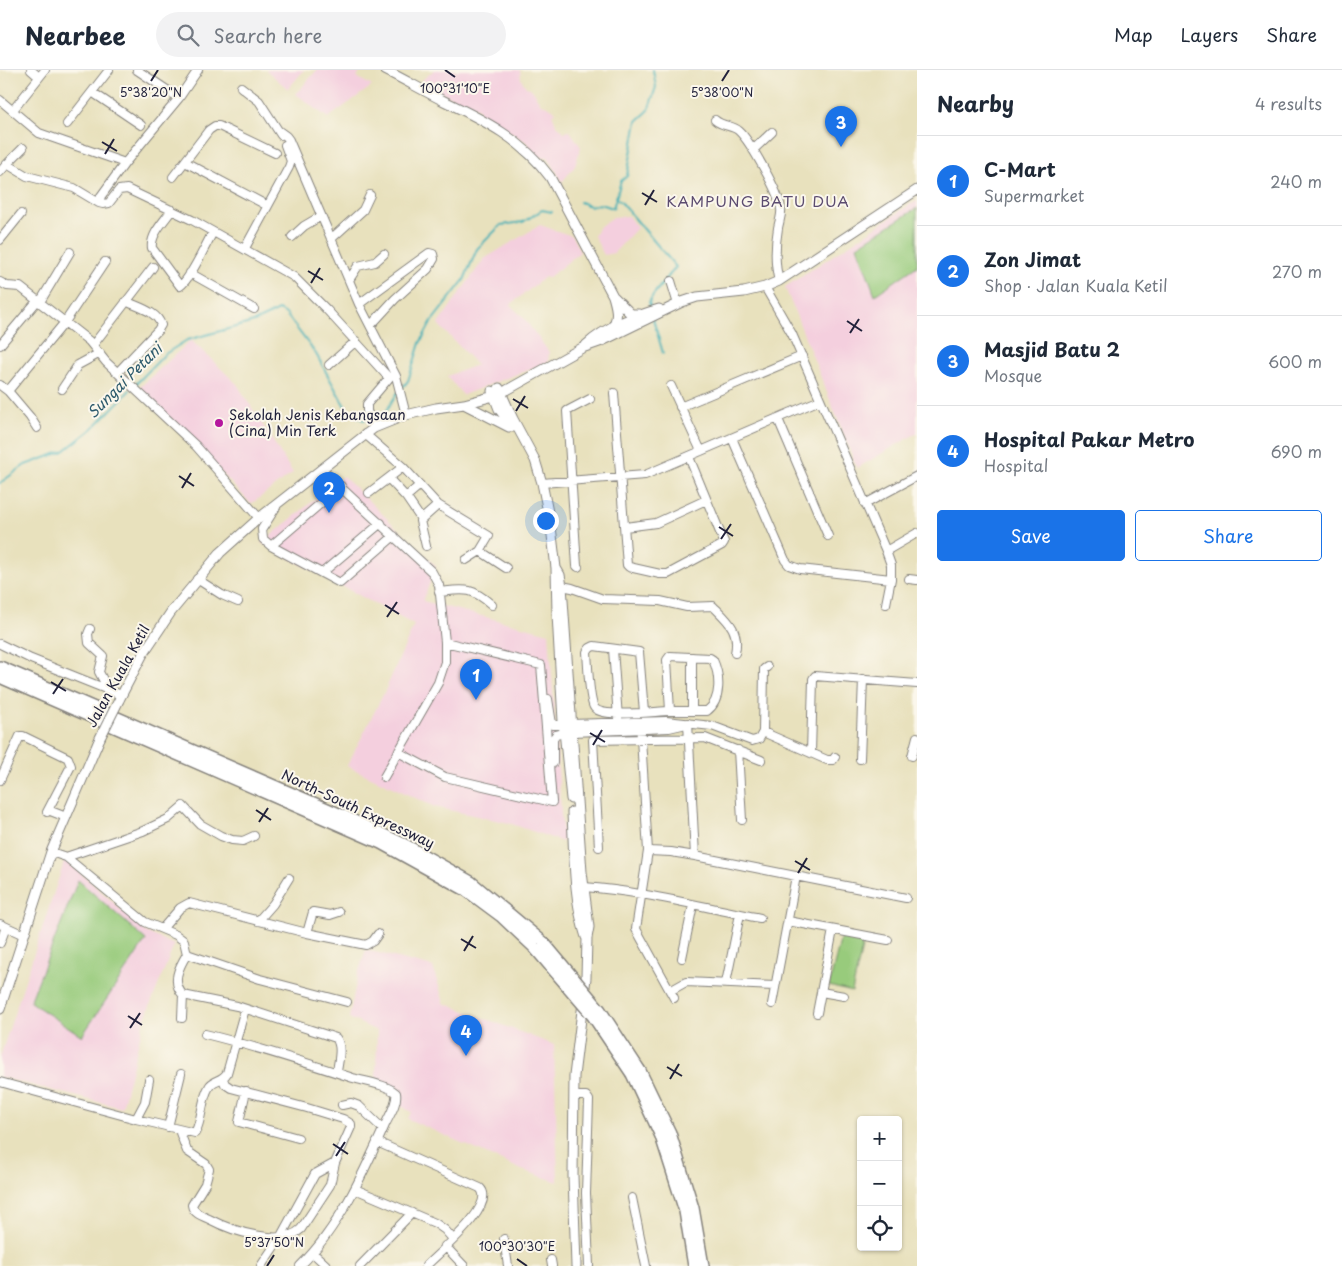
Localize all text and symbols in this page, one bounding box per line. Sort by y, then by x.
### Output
search box [156,12,506,57]
text: Nearbee [25,17,126,53]
icon: search [174,21,202,49]
text: Search here [214,21,322,49]
text: Map [1114,21,1153,48]
text: Layers [1181,21,1238,48]
text: Share [1266,21,1317,48]
text: 100°31'10"E [420,79,490,97]
text: 5°38'20"N [120,83,182,101]
text: 5°38'00"N [691,83,753,101]
text: Nearby [937,87,1014,119]
text: 4 results [1255,91,1322,115]
pin: 3 [825,106,857,147]
text: C-Mart [984,155,1056,183]
text: 1 [949,169,957,193]
text: 240 m [1270,169,1322,193]
text: Supermarket [984,183,1084,207]
district label: KAMPUNG BATU DUA [666,189,850,212]
text: Zon Jimat [984,245,1081,273]
text: 2 [947,259,959,283]
text: 270 m [1272,259,1322,283]
text: Shop · Jalan Kuala Ketil [984,273,1167,297]
water label: Sungai Petani [81,335,169,423]
text: Masjid Batu 2 [984,335,1120,363]
text: 3 [948,349,958,373]
text: 600 m [1268,349,1322,373]
text: Mosque [984,363,1042,387]
place label: Sekolah Jenis Kebangsaan (Cina) Min Terk [229,404,406,441]
marker: Sekolah Jenis Kebangsaan (Cina) Min Terk [213,417,225,429]
text: Hospital Pakar Metro [984,425,1194,453]
text: 4 [948,439,958,463]
text: 690 m [1271,439,1322,463]
text: Hospital [984,453,1048,477]
pin: 2 [313,472,345,513]
your location [533,508,559,534]
button: Save [937,510,1125,561]
button: Share [1135,510,1322,561]
street label: Jalan Kuala Ketil [81,621,155,731]
pin: 1 [460,659,492,700]
street label: North–South Expressway [278,764,438,853]
pin: 4 [450,1015,482,1056]
map controls [857,1116,902,1251]
button: + [857,1116,902,1161]
button: − [857,1161,902,1206]
button: locate [857,1206,902,1251]
text: 5°37'50"N [244,1233,304,1251]
text: 100°30'30"E [479,1237,555,1255]

